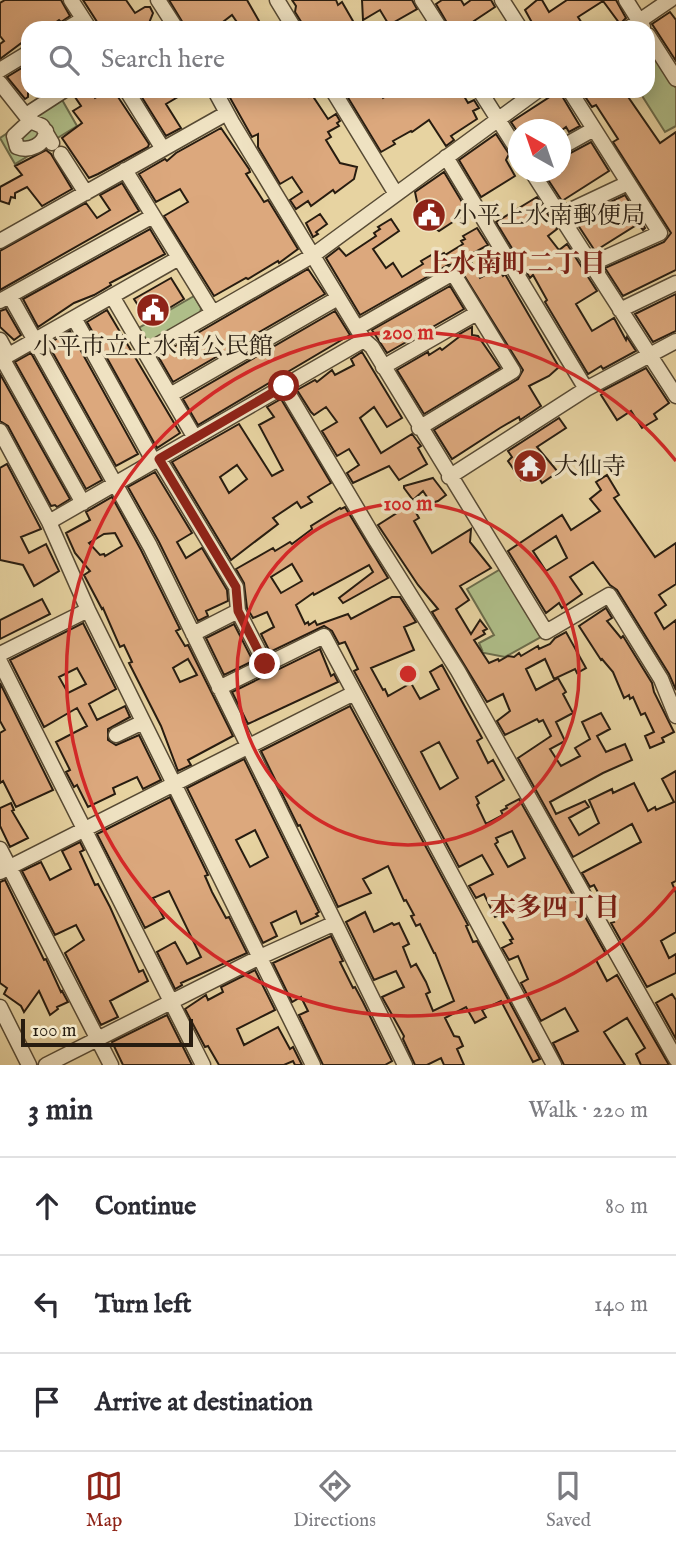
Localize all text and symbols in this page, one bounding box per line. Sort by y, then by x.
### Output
search box [21,21,655,98]
icon: search [45,41,83,79]
text: Search here [101,43,225,76]
north arrow [508,119,571,182]
public building icon: 小平上水南郵便局 [410,196,448,234]
place label: 小平上水南郵便局 [453,201,645,232]
district label: 上水南町二丁目 [424,248,606,281]
public building icon: 小平市立上水南公民館 [134,291,172,329]
text: 200 m [382,320,434,347]
place label: 小平市立上水南公民館 [33,332,273,363]
route start [268,370,299,401]
temple icon: 大仙寺 [511,447,549,485]
place label: 大仙寺 [554,452,626,483]
text: 100 m [383,491,433,518]
route end [249,648,280,679]
centre of rings [396,662,420,686]
district label: 本多四丁目 [490,892,620,925]
scale bar [21,1016,192,1048]
text: 100 m [32,1019,76,1043]
text: 3 min [28,1092,93,1130]
text: Walk · 220 m [528,1096,648,1125]
icon: ahead [28,1187,66,1225]
text: Continue [95,1190,196,1223]
text: 80 m [605,1192,648,1221]
icon: left [28,1285,66,1323]
text: Turn left [95,1288,192,1321]
text: 140 m [594,1290,648,1319]
icon: arrive [28,1383,66,1421]
text: Arrive at destination [95,1386,313,1419]
tab: Map [85,1467,123,1533]
tab: Directions [293,1467,376,1533]
tab: Saved [546,1467,591,1533]

